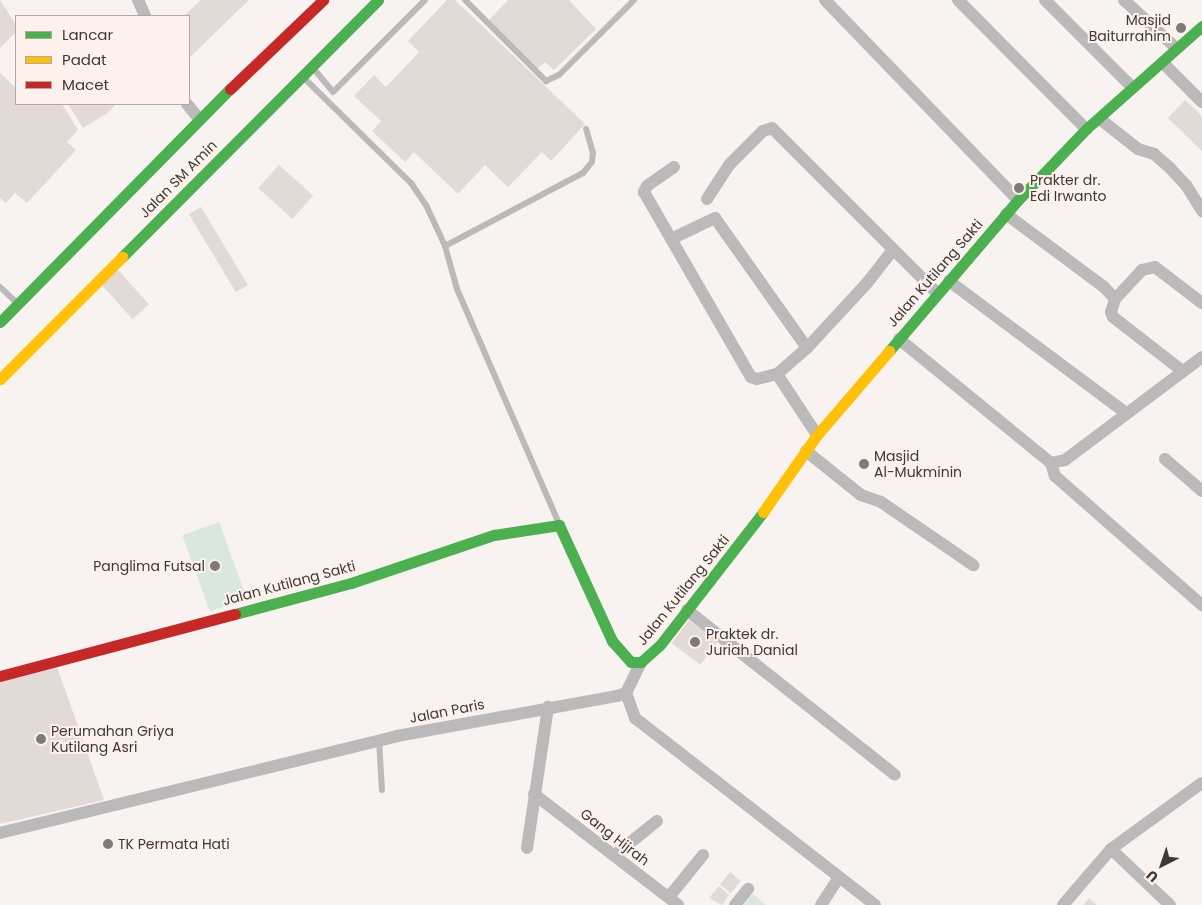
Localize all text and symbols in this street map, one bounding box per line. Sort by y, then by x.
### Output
place label: Masjid Baiturrahim [1089,12,1171,44]
legend [15,15,190,105]
marker: Masjid Baiturrahim [1175,22,1187,34]
text: Lancar [62,24,113,45]
text: Padat [62,49,107,70]
text: Macet [62,74,109,95]
street label: Jalan SM Amin [136,137,220,221]
place label: Prakter dr. Edi Irwanto [1030,172,1106,204]
marker: Prakter dr. Edi Irwanto [1012,181,1026,195]
street label: Jalan Kutilang Sakti [884,216,986,330]
place label: Masjid Al-Mukminin [874,448,962,481]
marker: Masjid Al-Mukminin [858,458,870,470]
street label: Jalan Kutilang Sakti [633,532,733,648]
street label: Jalan Kutilang Sakti [221,557,357,609]
place label: Panglima Futsal [93,558,205,574]
marker: Panglima Futsal [209,560,221,572]
place label: Praktek dr. Juriah Danial [706,626,798,658]
marker: Praktek dr. Juriah Danial [688,635,702,649]
street label: Jalan Paris [408,696,486,726]
place label: Perumahan Griya Kutilang Asri [51,723,174,756]
marker: Perumahan Griya Kutilang Asri [35,733,47,745]
street label: Gang Hijrah [577,805,653,869]
place label: TK Permata Hati [118,836,230,852]
marker: TK Permata Hati [102,838,114,850]
north arrow [1137,840,1187,890]
text: U [1142,866,1162,887]

